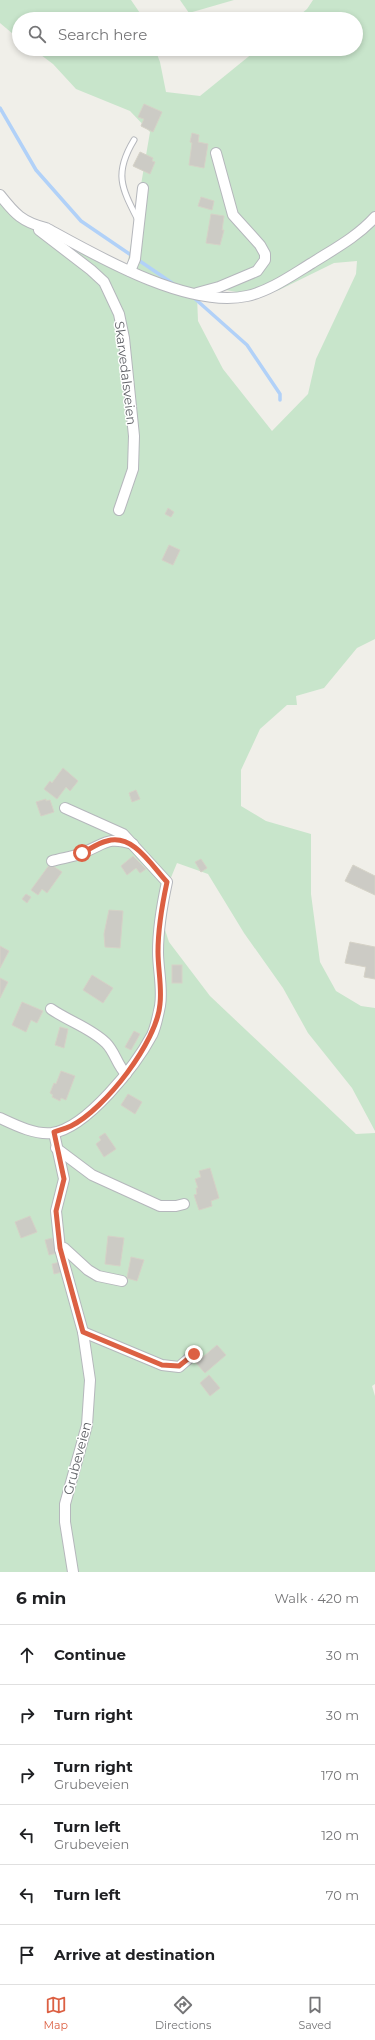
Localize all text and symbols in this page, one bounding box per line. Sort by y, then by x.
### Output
search box [12,12,363,56]
icon: search [26,23,48,45]
text: Search here [58,25,147,44]
street label: Skarvedalsveien [112,320,140,426]
route start [73,844,91,862]
route end [185,1345,203,1363]
street label: Grubeveien [60,1420,94,1496]
text: 6 min [16,1588,66,1608]
text: Walk · 420 m [275,1590,359,1606]
icon: ahead [16,1644,38,1666]
text: Continue [54,1645,126,1664]
text: 30 m [326,1647,359,1663]
icon: right [16,1704,38,1726]
text: Turn right [54,1705,133,1724]
text: 30 m [326,1707,359,1723]
text: Turn right [54,1757,133,1776]
icon: right [16,1764,38,1786]
text: 170 m [321,1767,359,1783]
text: Grubeveien [54,1776,129,1792]
text: Turn left [54,1817,121,1836]
icon: left [16,1824,38,1846]
text: 120 m [321,1827,359,1843]
text: Grubeveien [54,1836,129,1852]
icon: left [16,1884,38,1906]
text: Turn left [54,1885,121,1904]
text: 70 m [326,1887,359,1903]
icon: arrive [16,1944,38,1966]
text: Arrive at destination [54,1945,215,1964]
tab: Map [44,1994,68,2032]
tab: Directions [155,1994,211,2032]
tab: Saved [298,1994,331,2032]

